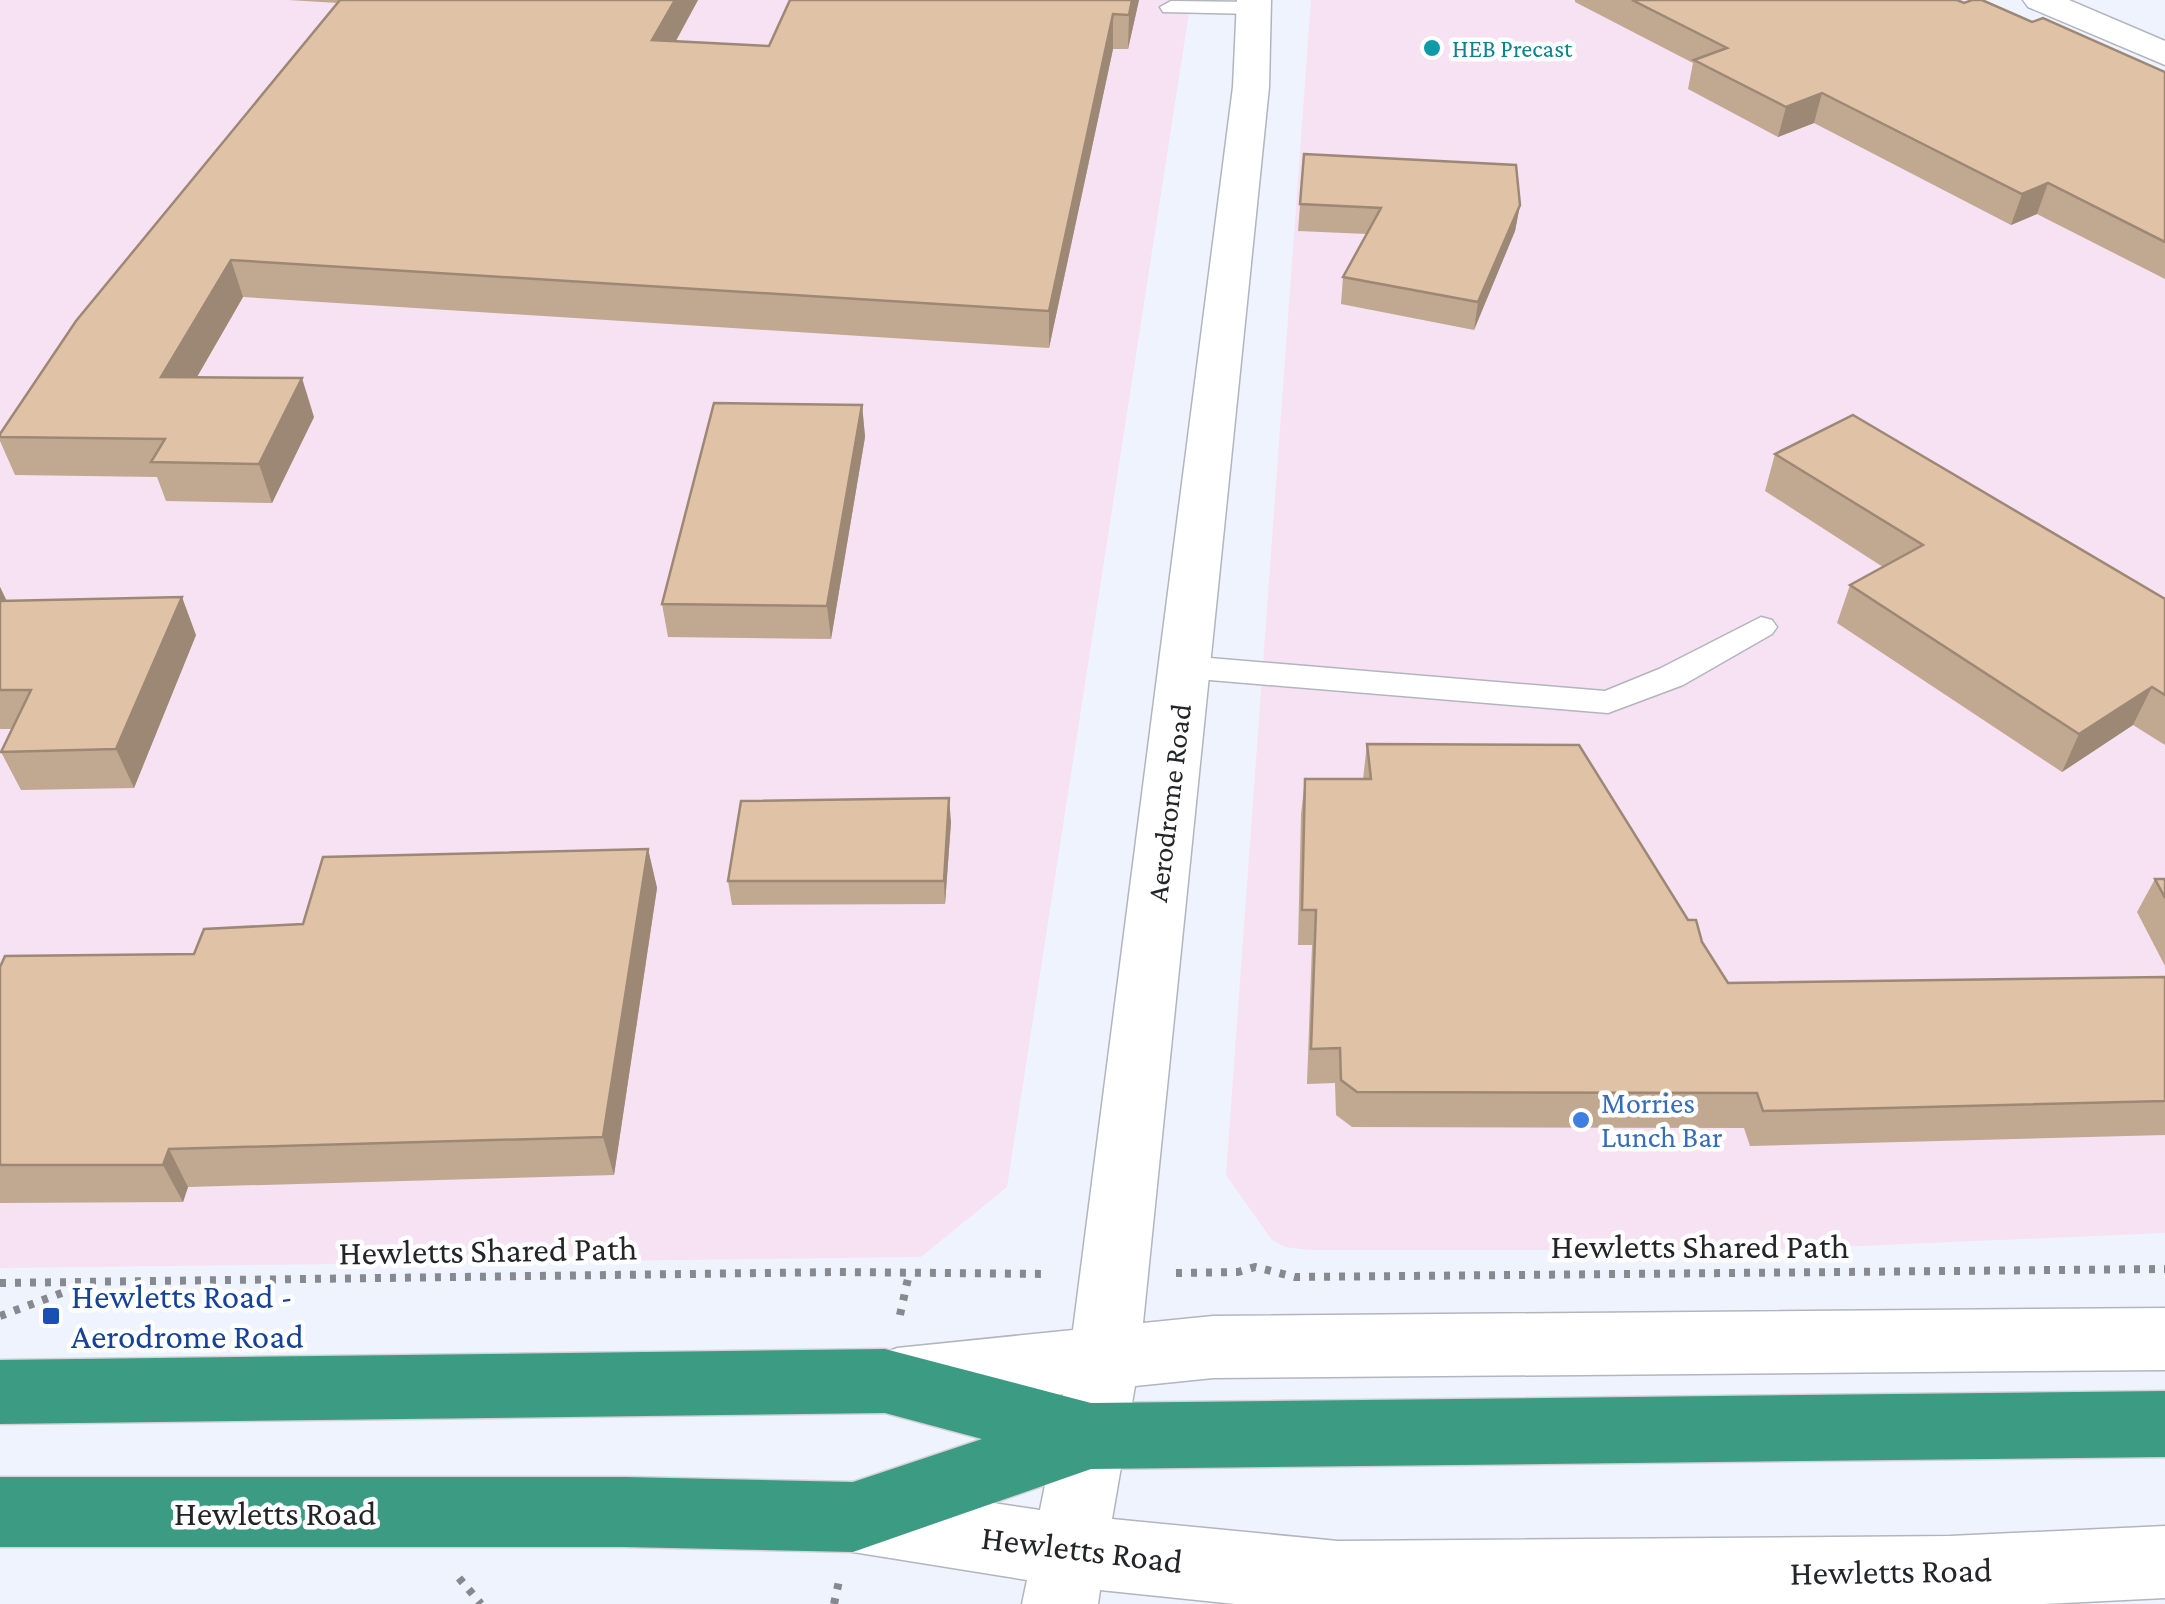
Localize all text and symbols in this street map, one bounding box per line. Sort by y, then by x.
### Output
place label: HEB Precast [1452,35,1573,62]
marker: HEB Precast [1421,37,1443,59]
street label: Aerodrome Road [1140,702,1197,904]
place label: Morries Lunch Bar [1601,1086,1723,1153]
marker: Morries Lunch Bar [1570,1109,1592,1131]
street label: Hewletts Shared Path [1551,1227,1850,1266]
street label: Hewletts Shared Path [338,1228,638,1273]
place label: Hewletts Road - Aerodrome Road [71,1277,304,1356]
marker: Hewletts Road - Aerodrome Road [40,1305,62,1327]
street label: Hewletts Road [174,1494,376,1533]
street label: Hewletts Road [979,1518,1185,1581]
street label: Hewletts Road [1789,1550,1993,1593]

